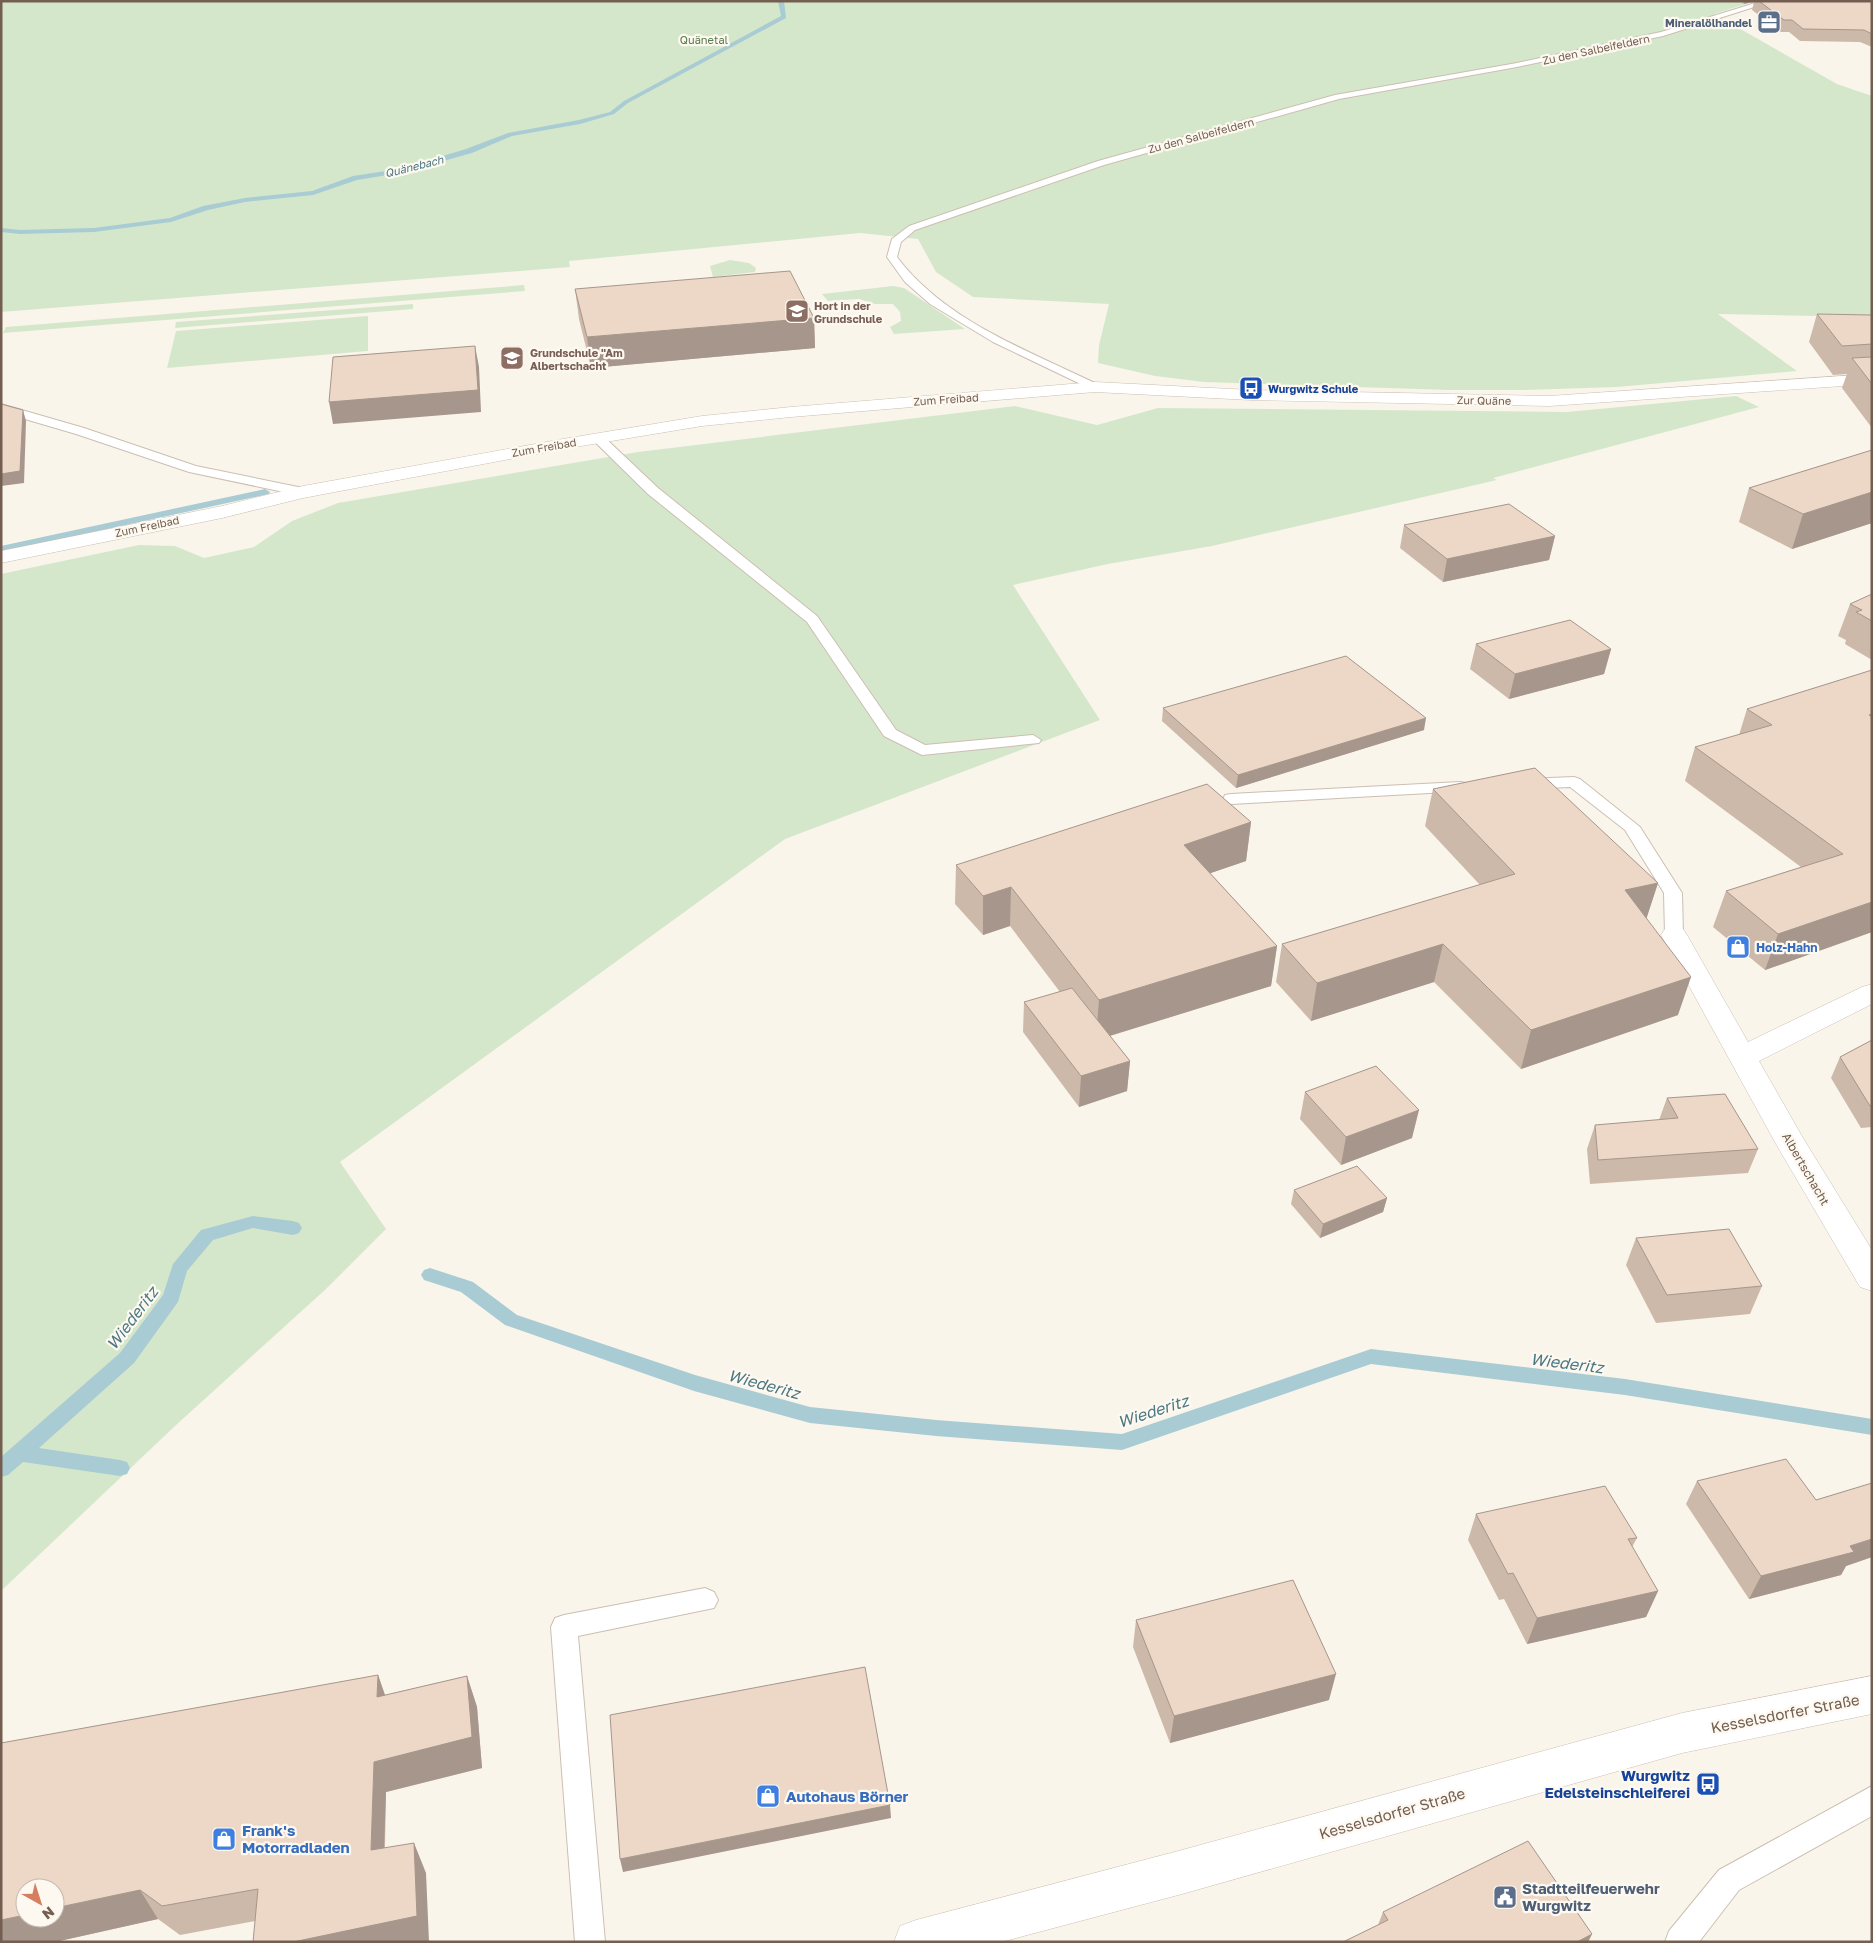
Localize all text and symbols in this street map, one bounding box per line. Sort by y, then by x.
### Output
office icon: Mineralölhandel [1756,9,1782,35]
place label: Mineralölhandel [1665,16,1752,29]
street label: Zu den Salbeifeldern [1541,31,1651,67]
park label: Quänetal [680,33,729,46]
street label: Zu den Salbeifeldern [1147,115,1255,155]
water label: Quänebach [383,152,446,180]
school or university icon: Hort in der Grundschule [784,298,810,324]
place label: Hort in der Grundschule [814,299,883,325]
school or university icon: Grundschule "Am Albertschacht [499,345,525,371]
place label: Grundschule "Am Albertschacht [530,346,623,372]
bus stop icon: Wurgwitz Schule [1238,375,1264,401]
place label: Wurgwitz Schule [1268,382,1359,395]
street label: Zum Freibad [913,390,979,408]
street label: Zur Quäne [1457,393,1511,407]
street label: Zum Freibad [511,435,577,459]
street label: Zum Freibad [114,513,180,539]
shop icon: Holz-Hahn [1725,934,1751,960]
place label: Holz-Hahn [1756,940,1818,955]
street label: Albertschacht [1779,1130,1833,1208]
water label: Wiederitz [102,1281,163,1353]
water label: Wiederitz [1529,1349,1606,1378]
water label: Wiederitz [726,1365,804,1404]
water label: Wiederitz [1115,1390,1193,1432]
street label: Kesselsdorfer Straße [1709,1690,1861,1736]
place label: Wurgwitz Edelsteinschleiferei [1544,1766,1690,1801]
bus stop icon: Wurgwitz Edelsteinschleiferei [1695,1771,1721,1797]
shop icon: Autohaus Börner [755,1783,781,1809]
street label: Kesselsdorfer Straße [1317,1783,1467,1842]
place label: Autohaus Börner [786,1787,909,1805]
place label: Frank's Motorradladen [242,1821,350,1856]
shop icon: Frank's Motorradladen [211,1826,237,1852]
north arrow [15,1878,65,1928]
place label: Stadtteilfeuerwehr Wurgwitz [1522,1879,1660,1914]
public building icon: Stadtteilfeuerwehr Wurgwitz [1492,1884,1518,1910]
text: N [39,1904,58,1923]

